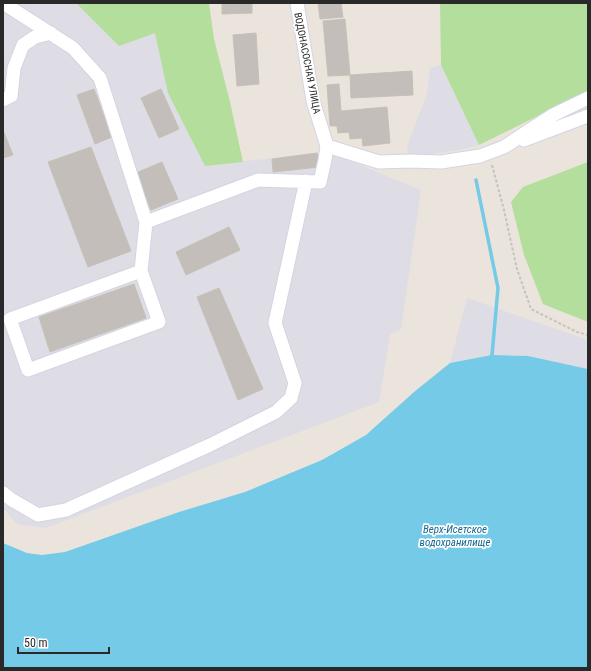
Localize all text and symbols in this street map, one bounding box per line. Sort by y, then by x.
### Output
street label: ВОДОНАСОСНАЯ УЛИЦА [292,12,323,115]
water label: Верх-Исетское водохранилище [420,523,490,549]
scale bar [18,629,109,655]
text: 50 m [24,636,48,650]

